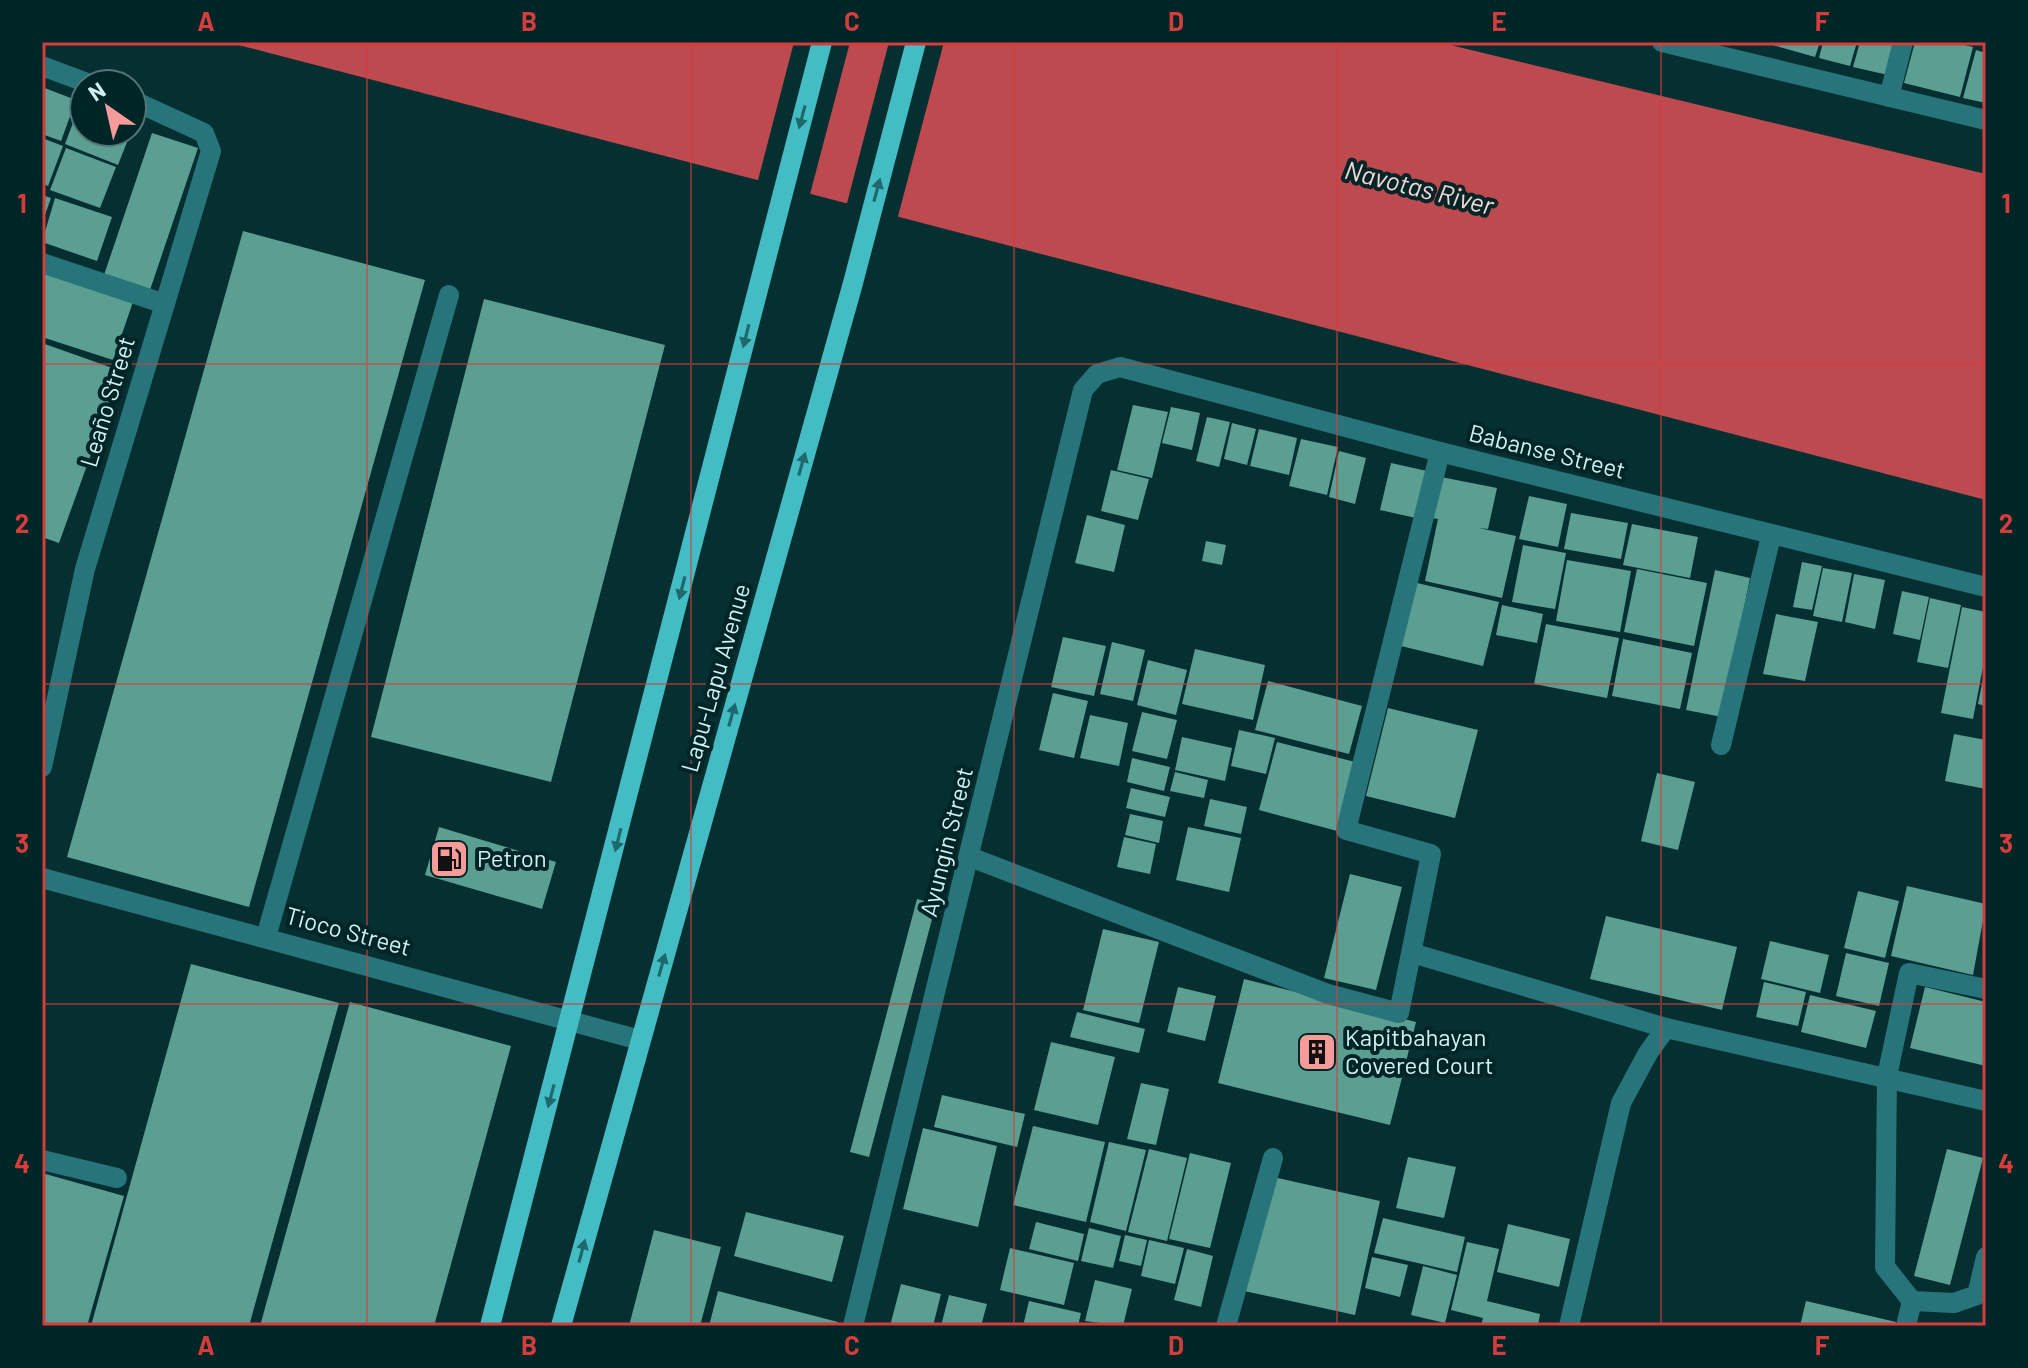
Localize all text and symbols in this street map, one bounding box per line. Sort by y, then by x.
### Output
text: A [197,5,215,36]
text: B [521,5,537,36]
text: C [844,5,860,36]
text: D [1168,5,1184,36]
text: E [1491,5,1507,36]
text: F [1815,5,1830,36]
north arrow [68,68,148,148]
text: N [83,76,110,105]
one-way arrow [796,105,808,130]
water label: Navotas River [1342,153,1498,220]
one-way arrow [872,177,884,202]
text: 1 [17,187,27,218]
text: 1 [2001,187,2011,218]
one-way arrow [739,324,751,349]
street label: Leaño Street [73,333,140,470]
street label: Babanse Street [1466,417,1629,484]
one-way arrow [797,452,809,477]
text: 2 [15,507,29,538]
text: 2 [1999,507,2013,538]
one-way arrow [675,576,687,601]
street label: Lapu-Lapu Avenue [674,580,755,775]
one-way arrow [726,702,739,726]
street label: Ayungin Street [913,764,978,919]
text: 3 [15,827,29,858]
text: 3 [1999,827,2013,858]
one-way arrow [611,828,623,853]
fuel station icon: Petron [428,838,470,880]
place label: Petron [477,843,547,872]
street label: Tioco Street [283,900,414,961]
one-way arrow [656,952,668,977]
place label: Kapitbahayan Covered Court [1345,1022,1494,1079]
building icon: Kapitbahayan Covered Court [1296,1031,1338,1073]
one-way arrow [545,1083,557,1108]
text: 4 [14,1147,30,1178]
text: 4 [1998,1147,2014,1178]
one-way arrow [576,1238,589,1262]
text: A [197,1329,215,1360]
text: B [521,1329,537,1360]
text: C [844,1329,860,1360]
text: D [1168,1329,1184,1360]
text: E [1491,1329,1507,1360]
text: F [1815,1329,1830,1360]

